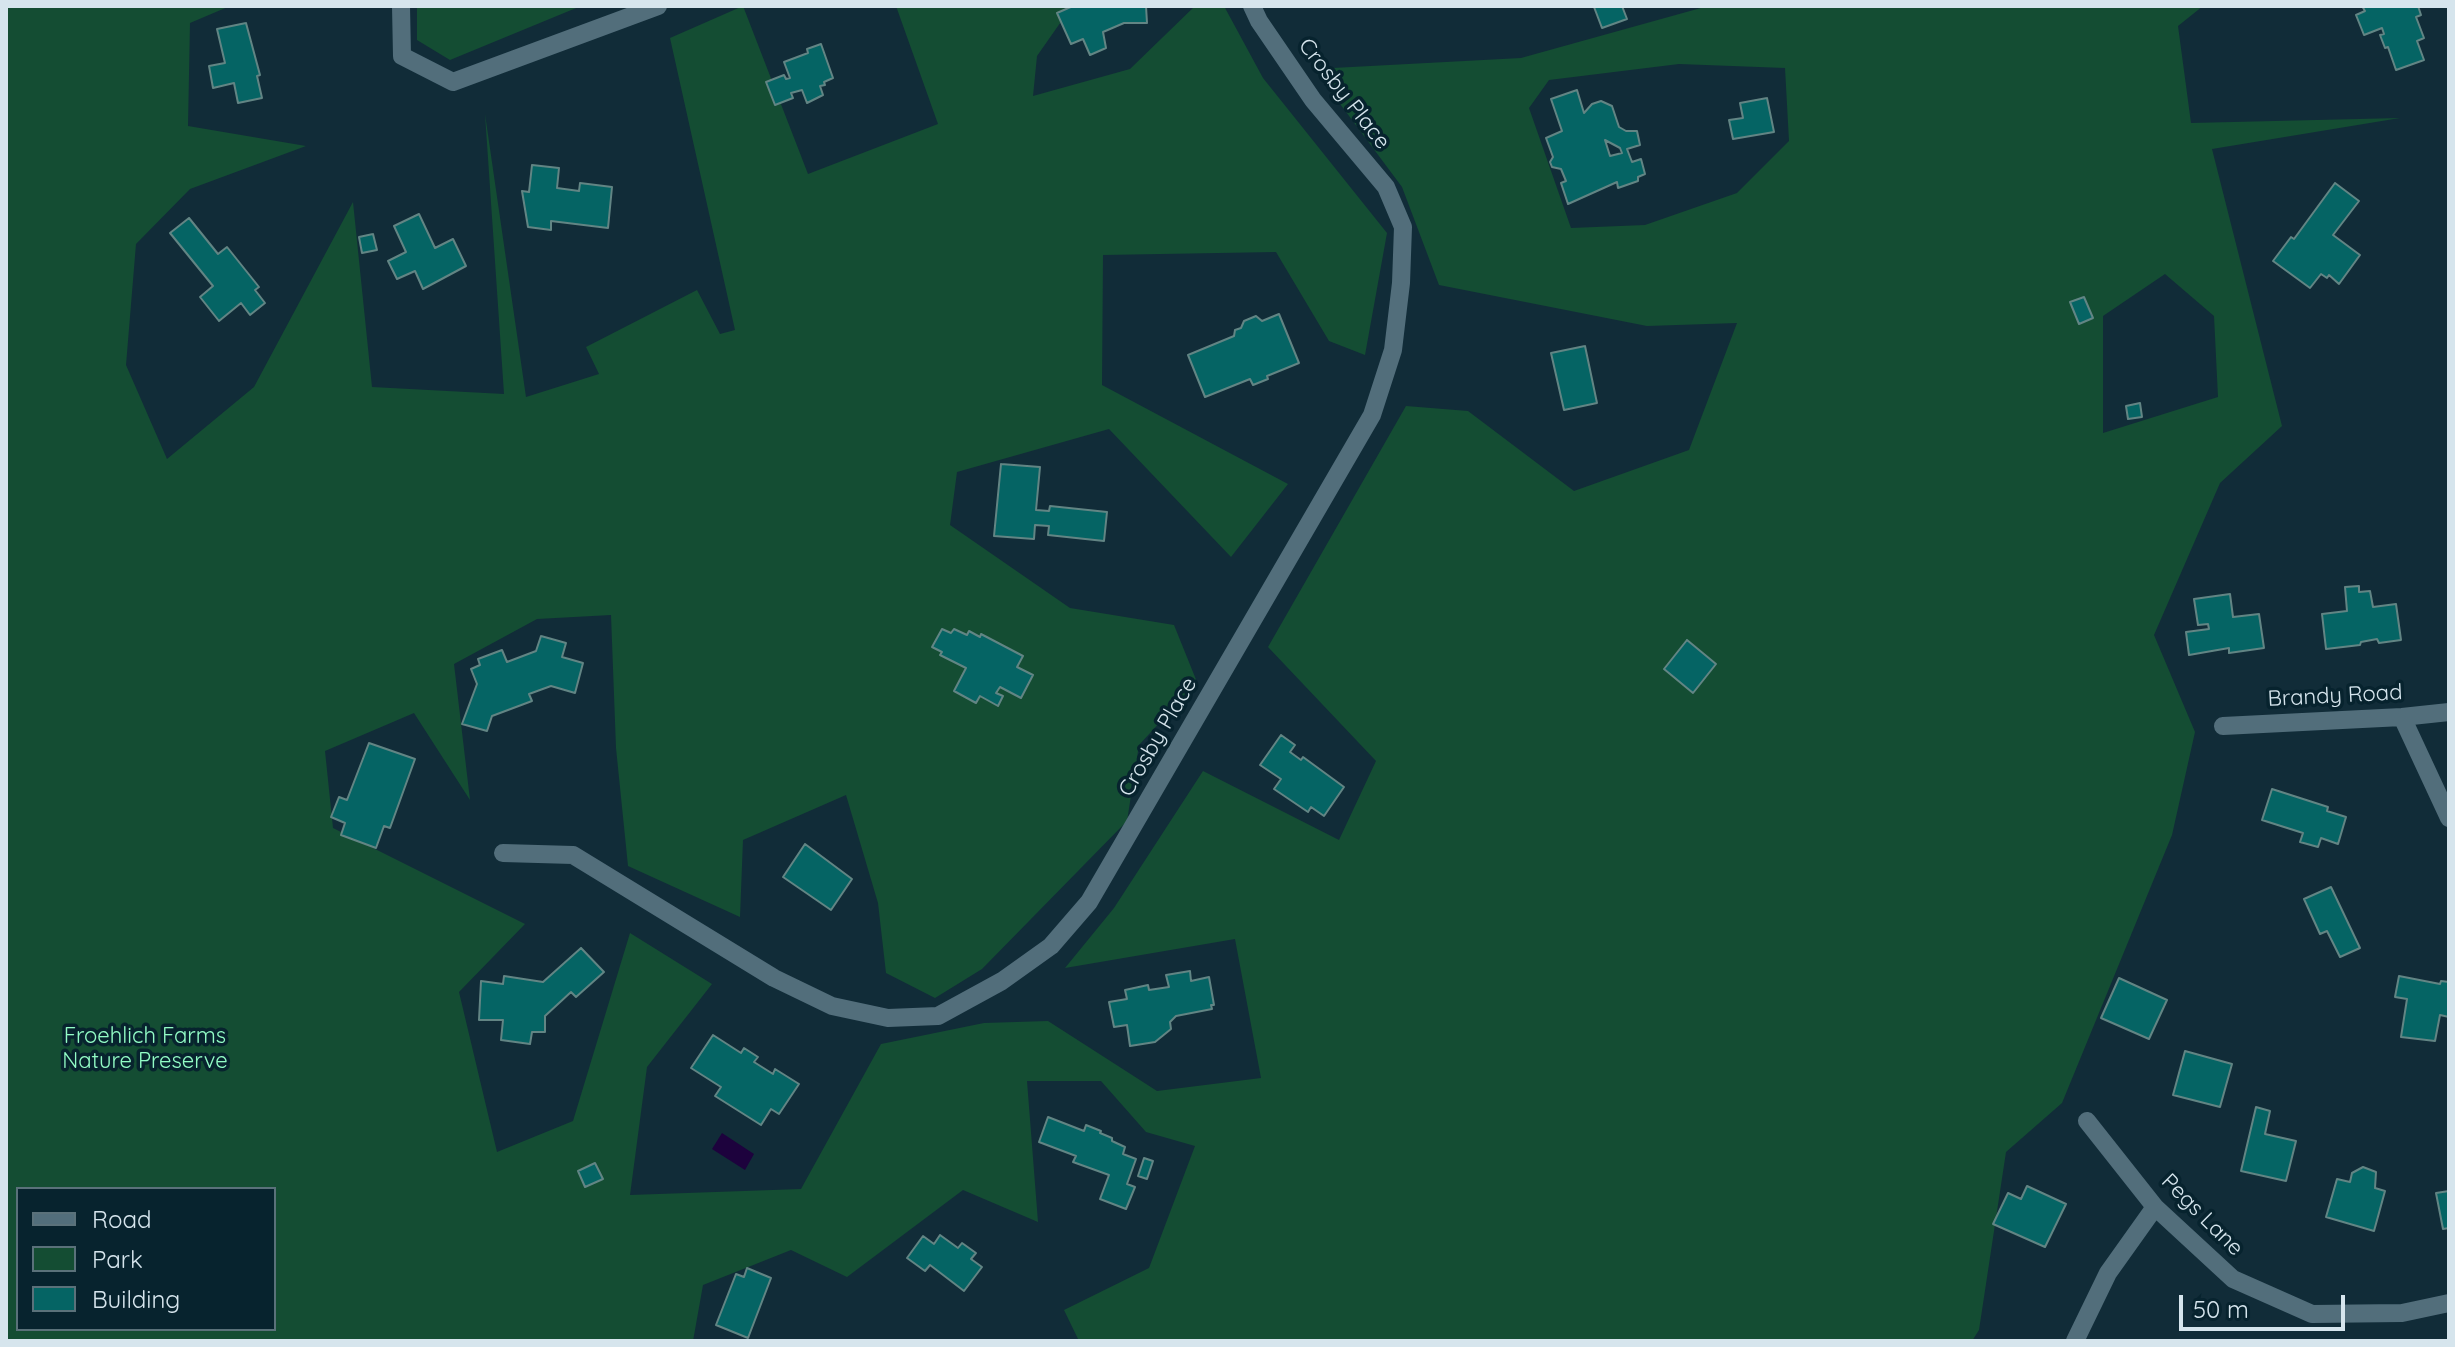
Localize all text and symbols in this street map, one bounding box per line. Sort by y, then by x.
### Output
street label: Crosby Place [1293,33,1395,155]
street label: Crosby Place [1113,673,1203,801]
street label: Brandy Road [2267,679,2403,713]
park label: Froehlich Farms Nature Preserve [62,1023,228,1074]
street label: Pegs Lane [2155,1168,2249,1262]
legend [16,1187,276,1331]
text: Road [92,1204,152,1234]
text: Park [92,1244,143,1274]
scale bar [2183,1279,2349,1329]
text: Building [92,1284,180,1314]
text: 50 m [2193,1294,2249,1324]

